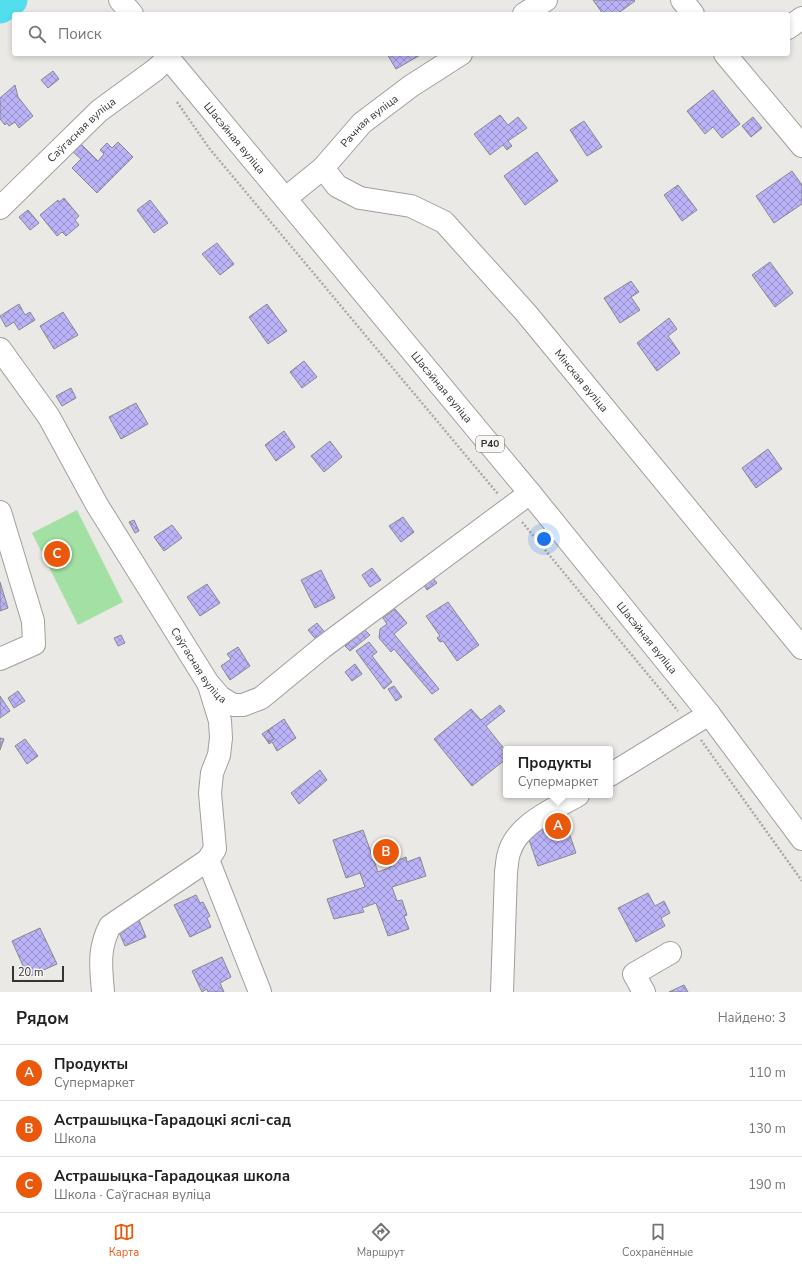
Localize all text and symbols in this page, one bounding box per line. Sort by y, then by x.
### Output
search box [12,12,790,56]
icon: search [26,23,48,45]
text: Поиск [58,24,102,44]
street label: Рачная вуліца [337,91,401,150]
street label: Саўгасная вуліца [44,94,119,165]
street label: Шасэйная вуліца [201,99,269,177]
street label: Мінская вуліца [551,346,612,415]
street label: Шасэйная вуліца [408,348,476,426]
road number: Р40 [476,436,504,452]
your location [534,529,554,549]
pin: C [44,539,70,569]
street label: Шасэйная вуліца [613,598,681,677]
street label: Саўгасная вуліца [168,624,229,707]
popup [503,746,613,798]
text: Продукты [518,753,592,773]
text: Супермаркет [518,773,598,791]
pin: A [545,811,571,841]
pin: B [373,837,399,867]
scale bar [12,964,64,983]
text: 20 m [18,965,43,980]
text: Рядом [16,1007,69,1030]
text: Найдено: 3 [718,1009,786,1027]
text: Продукты [54,1054,128,1074]
text: A [24,1064,34,1082]
text: 110 m [748,1064,786,1082]
text: Супермаркет [54,1074,135,1092]
text: Астрашыцка-Гарадоцкі яслі-сад [54,1110,291,1130]
text: B [25,1120,33,1138]
text: 130 m [748,1120,786,1138]
text: Школа [54,1130,96,1148]
text: Астрашыцка-Гарадоцкая школа [54,1166,290,1186]
text: C [25,1176,33,1194]
text: 190 m [748,1176,786,1194]
text: Школа · Саўгасная вуліца [54,1186,211,1204]
tab: Карта [109,1221,139,1260]
tab: Маршрут [357,1221,405,1260]
tab: Сохранённые [622,1221,693,1260]

